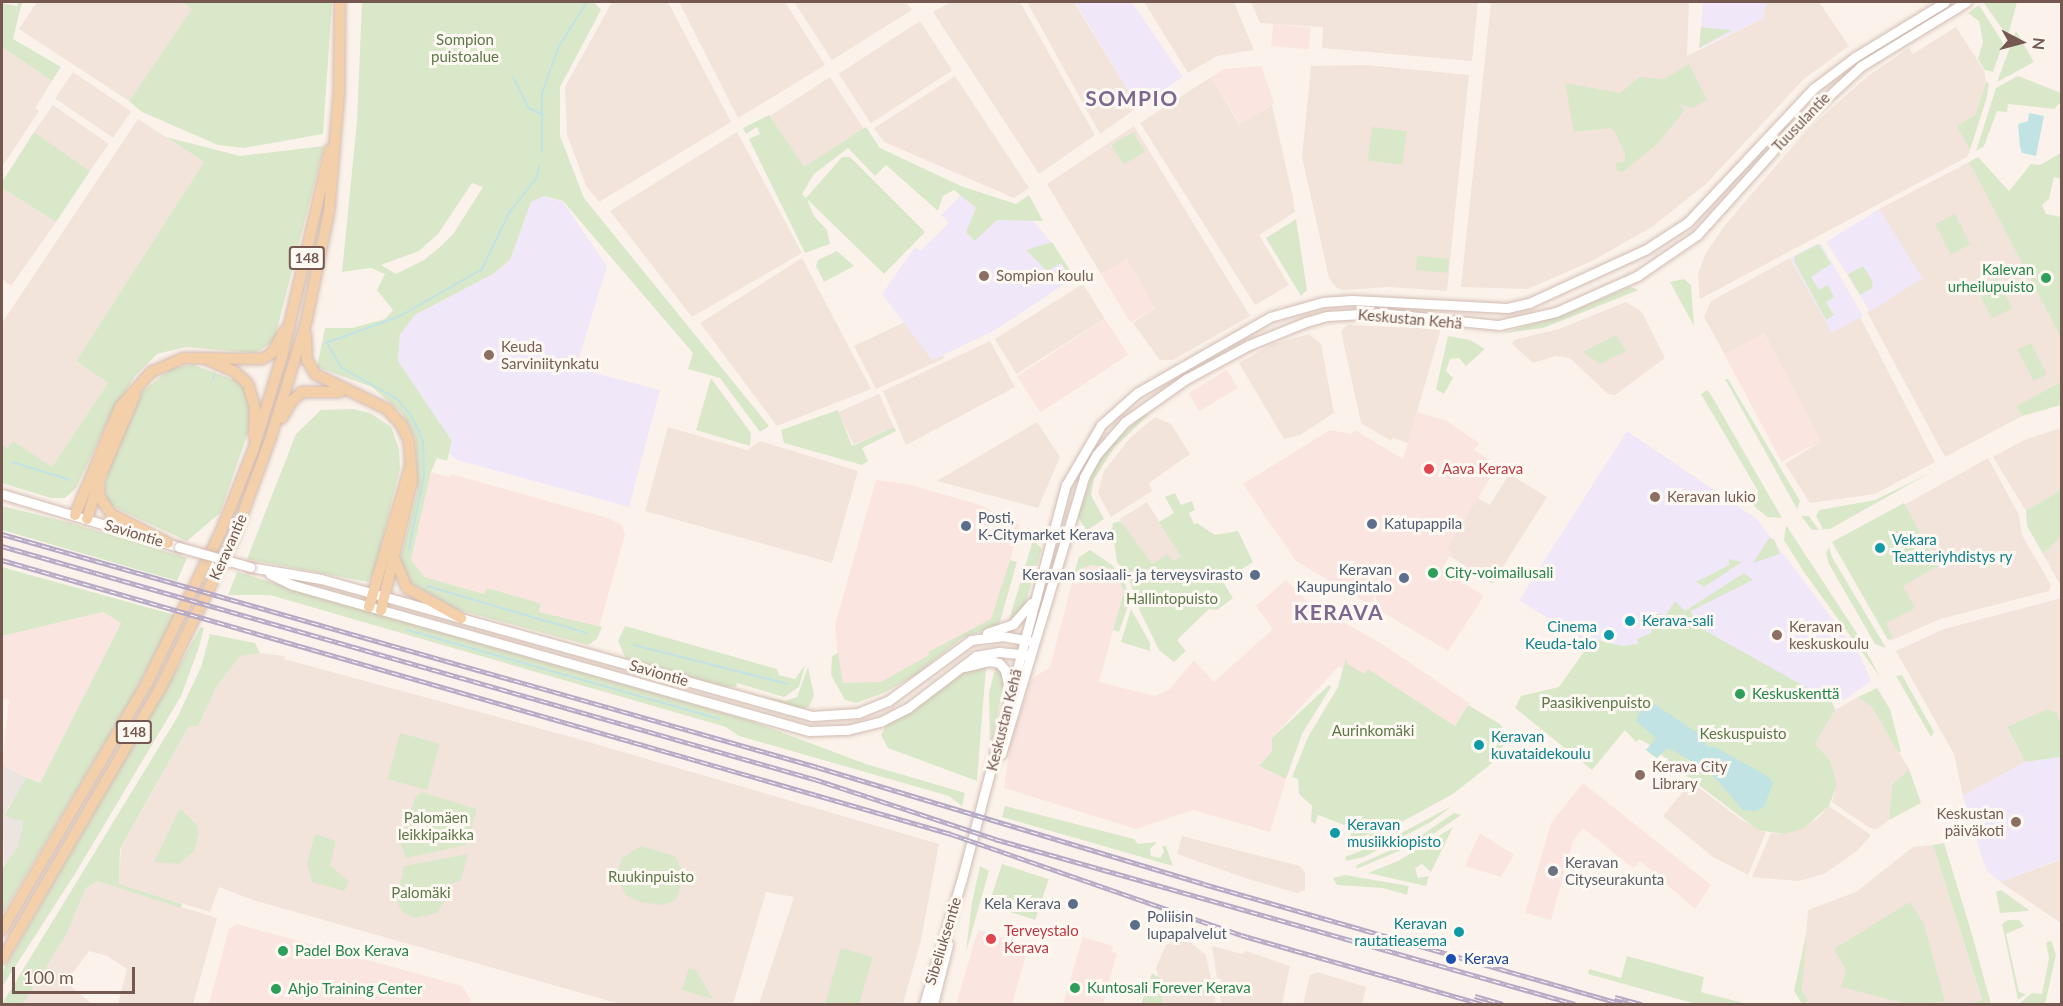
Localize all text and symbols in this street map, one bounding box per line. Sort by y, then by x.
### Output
north arrow [1991,12,2051,72]
park label: Sompion puistoalue [431,30,499,65]
text: N [2029,37,2049,51]
district label: SOMPIO [1085,85,1179,111]
street label: Tuusulantie [1768,89,1834,155]
road number: 148 [288,247,326,269]
place label: Kalevan urheilupuisto [1948,260,2034,295]
place label: Sompion koulu [996,267,1094,285]
marker: Sompion koulu [977,269,991,283]
marker: Kalevan urheilupuisto [2039,271,2053,285]
street label: Keskustan Kehä [1357,305,1463,333]
place label: Keuda Sarviniitynkatu [501,337,599,372]
marker: Keuda Sarviniitynkatu [482,348,496,362]
marker: Aava Kerava [1420,460,1438,478]
place label: Aava Kerava [1442,460,1523,478]
place label: Keravan lukio [1667,488,1756,506]
marker: Keravan lukio [1648,490,1662,504]
place label: Posti, K-Citymarket Kerava [978,508,1114,543]
street label: Keravantie [205,511,251,583]
place label: Katupappila [1384,515,1462,533]
street label: Saviontie [102,516,166,550]
marker: Katupappila [1365,517,1379,531]
marker: Posti, K-Citymarket Kerava [959,519,973,533]
place label: Vekara Teatteriyhdistys ry [1892,530,2013,565]
marker: Vekara Teatteriyhdistys ry [1873,541,1887,555]
place label: Keravan Kaupungintalo [1297,560,1392,595]
place label: City-voimailusali [1445,564,1553,582]
place label: Keravan sosiaali- ja terveysvirasto [1022,566,1243,584]
marker: City-voimailusali [1426,566,1440,580]
marker: Keravan sosiaali- ja terveysvirasto [1248,568,1262,582]
marker: Keravan Kaupungintalo [1397,571,1411,585]
park label: Hallintopuisto [1126,590,1218,608]
district label: KERAVA [1294,599,1384,625]
place label: Kerava-sali [1642,612,1714,630]
marker: Kerava-sali [1623,614,1637,628]
place label: Cinema Keuda-talo [1525,617,1597,652]
place label: Keravan keskuskoulu [1789,617,1869,652]
marker: Cinema Keuda-talo [1602,628,1616,642]
marker: Keravan keskuskoulu [1770,628,1784,642]
street label: Saviontie [627,656,691,690]
street label: Keskustan Kehä [983,667,1025,773]
place label: Keskuskenttä [1752,685,1839,703]
marker: Keskuskenttä [1733,687,1747,701]
park label: Paasikivenpuisto [1541,694,1651,712]
road number: 148 [114,721,154,743]
park label: Aurinkomäki [1332,722,1414,740]
park label: Keskuspuisto [1700,725,1786,743]
place label: Keravan kuvataidekoulu [1491,727,1591,762]
marker: Keravan kuvataidekoulu [1472,738,1486,752]
place label: Kerava City Library [1652,757,1728,792]
marker: Kerava City Library [1633,768,1647,782]
place label: Keskustan päiväkoti [1937,804,2004,839]
park label: Palomäen leikkipaikka [398,808,474,843]
place label: Keravan musiikkiopisto [1347,815,1441,850]
marker: Keskustan päiväkoti [2009,815,2023,829]
marker: Keravan musiikkiopisto [1328,826,1342,840]
place label: Keravan Cityseurakunta [1565,853,1664,888]
marker: Keravan Cityseurakunta [1546,864,1560,878]
park label: Ruukinpuisto [608,868,694,886]
park label: Palomäki [391,884,451,902]
street label: Sibeliuksentie [921,895,965,987]
place label: Kela Kerava [984,895,1061,913]
marker: Kela Kerava [1066,897,1080,911]
place label: Poliisin lupapalvelut [1147,907,1227,942]
place label: Keravan rautatieasema [1354,914,1447,949]
marker: Poliisin lupapalvelut [1128,918,1142,932]
place label: Terveystalo Kerava [1004,921,1079,956]
marker: Keravan rautatieasema [1452,925,1466,939]
marker: Terveystalo Kerava [982,930,1000,948]
place label: Padel Box Kerava [295,942,409,960]
marker: Padel Box Kerava [276,944,290,958]
marker: Kerava [1442,950,1460,968]
place label: Kerava [1464,950,1509,968]
scale bar [15,955,138,993]
text: 100 m [23,966,74,988]
place label: Kuntosali Forever Kerava [1087,979,1251,997]
place label: Ahjo Training Center [288,980,423,998]
marker: Kuntosali Forever Kerava [1068,981,1082,995]
marker: Ahjo Training Center [269,982,283,996]

